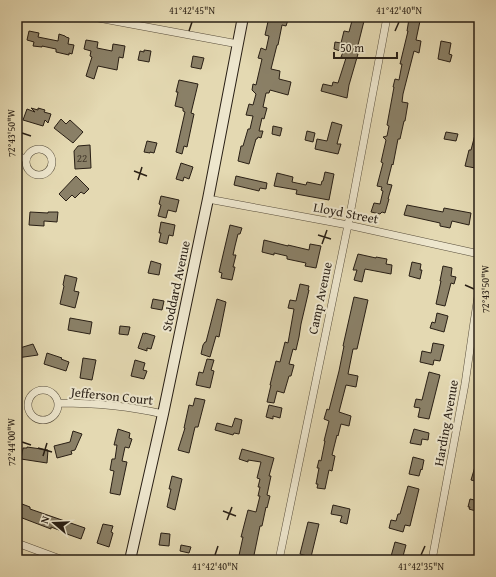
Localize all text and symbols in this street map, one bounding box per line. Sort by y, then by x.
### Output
text: 41°42'45"N [169,3,215,18]
text: 41°42'40"N [376,3,422,18]
scale bar [334,34,397,60]
text: 50 m [340,39,364,56]
text: 72°43'50"W [4,109,19,157]
house number: 22 [77,150,87,166]
street label: Lloyd Street [312,197,381,229]
street label: Stoddard Avenue [157,239,195,333]
street label: Camp Avenue [303,260,337,336]
text: 72°43'50"W [478,265,493,313]
street label: Harding Avenue [429,378,463,468]
street label: Jefferson Court [68,382,154,410]
text: 72°44'00"W [4,418,19,466]
north arrow [34,503,74,543]
text: N [36,513,54,526]
text: 41°42'40"N [192,559,238,574]
text: 41°42'35"N [398,559,444,574]

